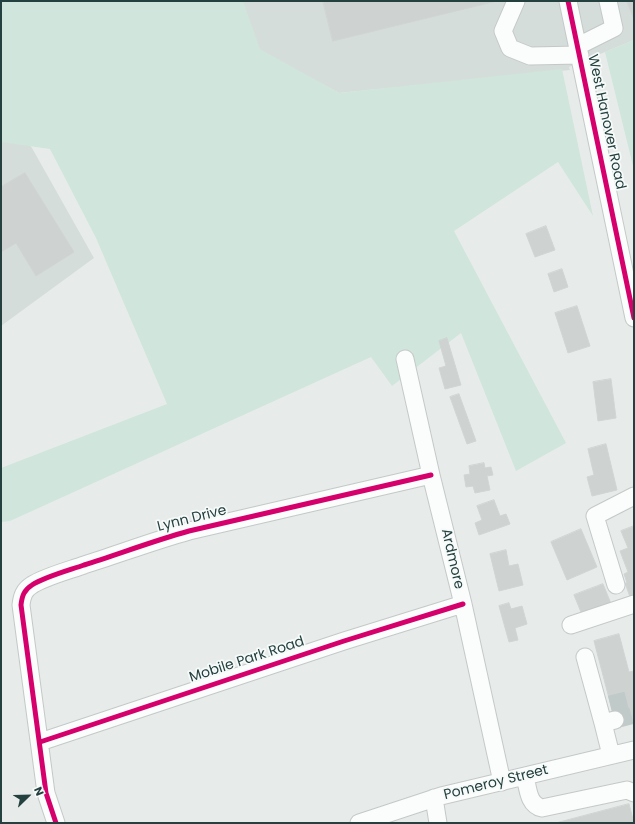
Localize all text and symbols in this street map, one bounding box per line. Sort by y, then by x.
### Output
street label: West Hanover Road [583,53,629,191]
street label: Lynn Drive [156,502,228,536]
street label: Ardmore [437,527,467,591]
street label: Mobile Park Road [187,633,307,687]
street label: Pomeroy Street [442,762,550,804]
north arrow [8,776,48,816]
text: N [30,784,48,798]

